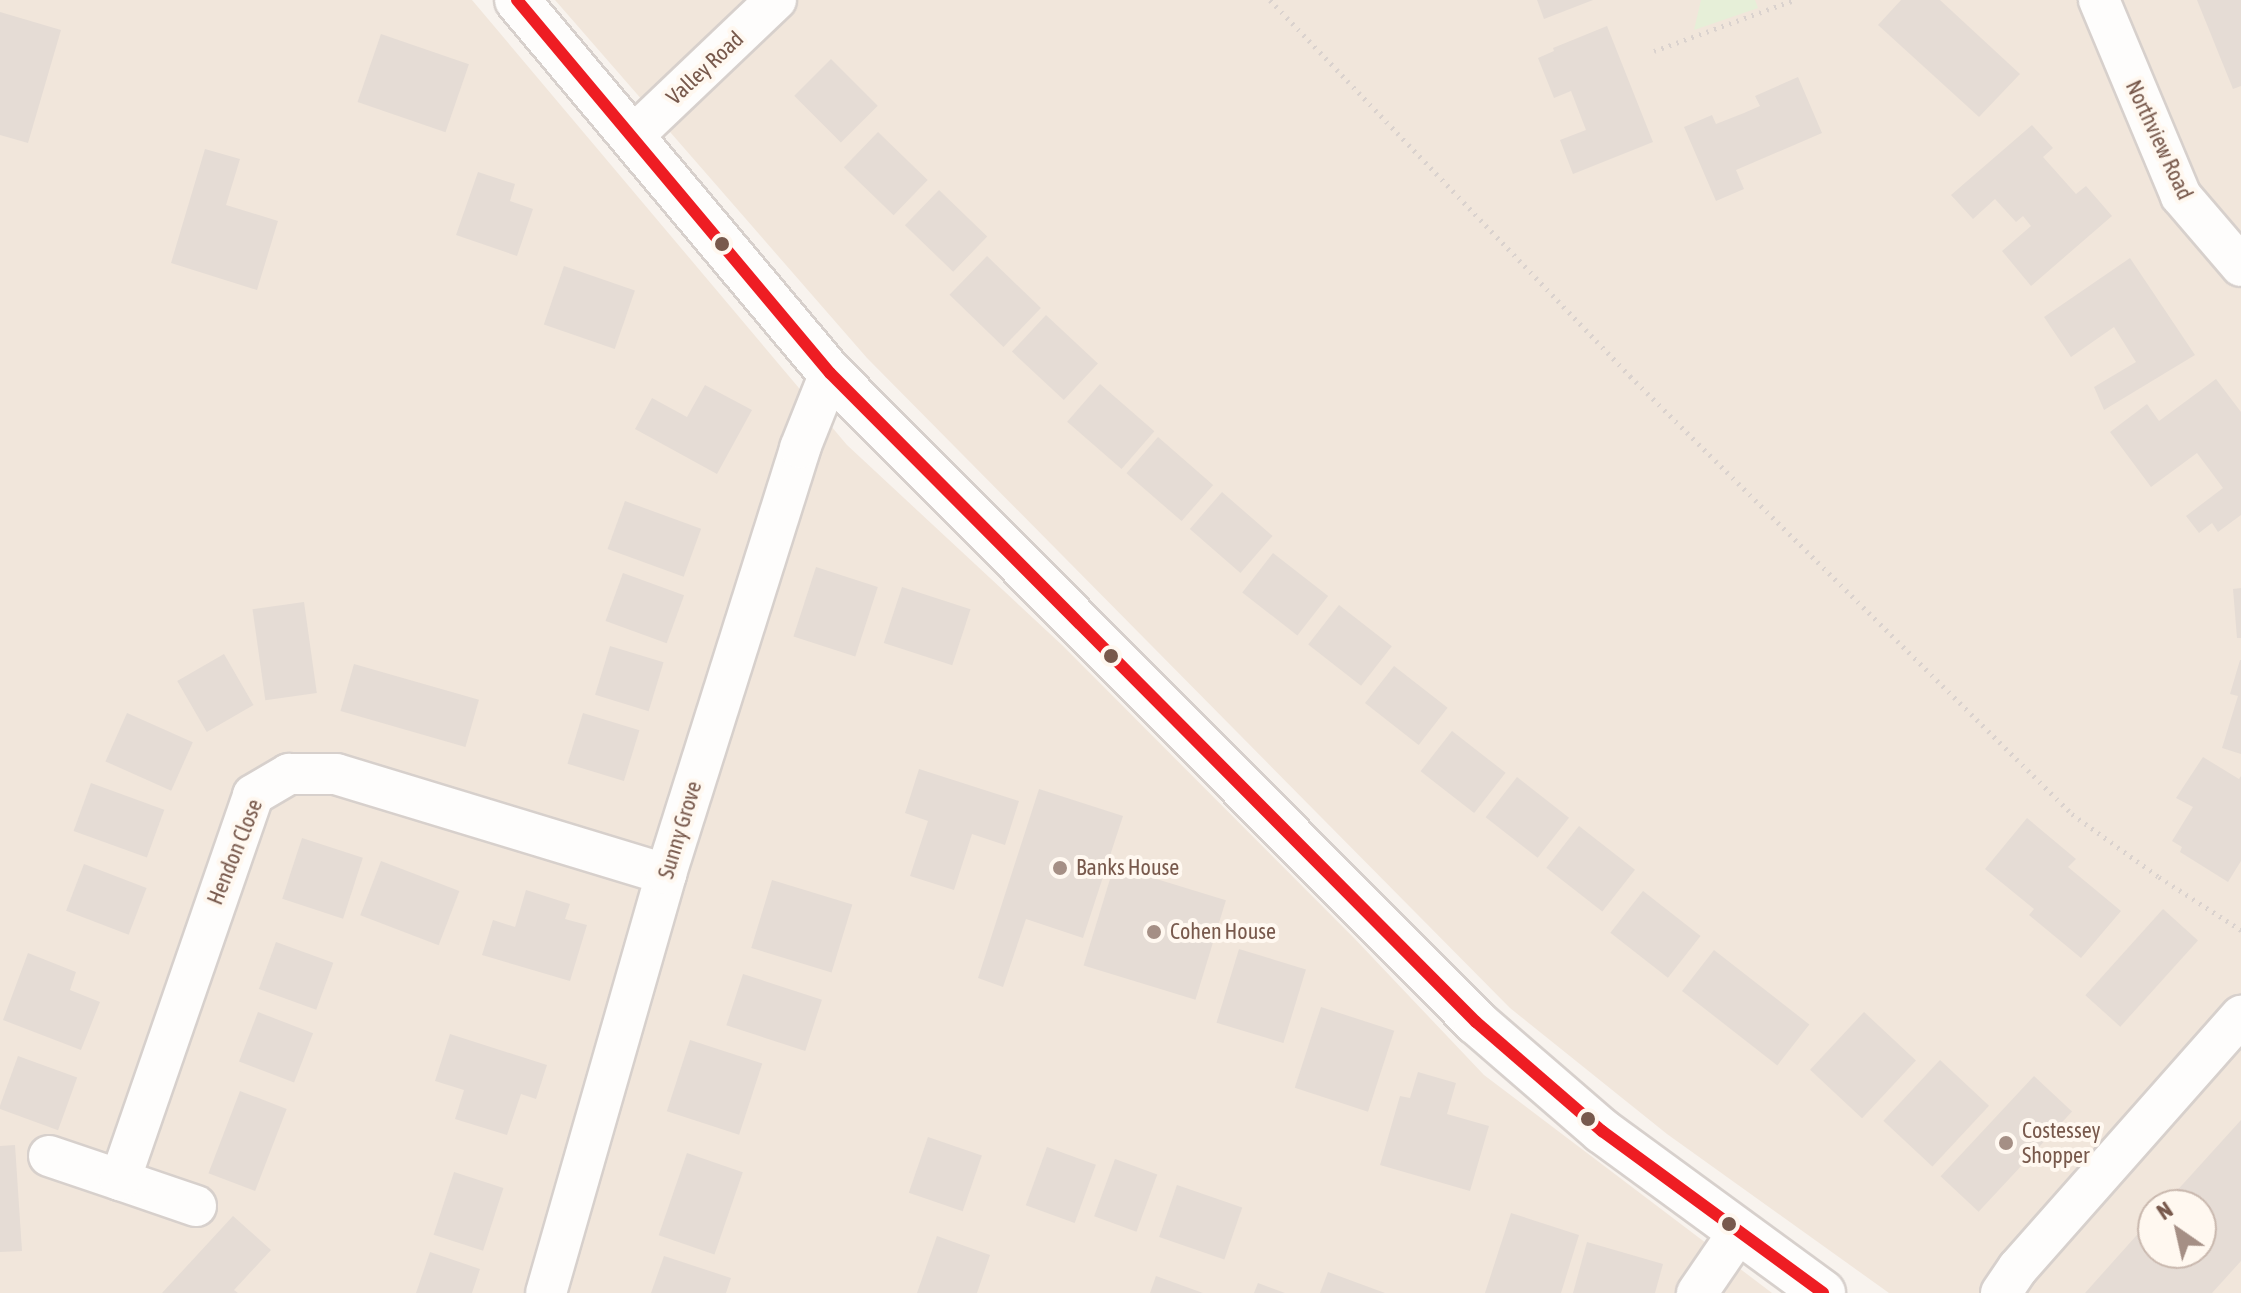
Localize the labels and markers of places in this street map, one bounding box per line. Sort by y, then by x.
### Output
unlabelled marker [714,236,730,252]
unlabelled marker [1103,648,1119,664]
place label: Banks House [1076,855,1179,881]
marker: Banks House [1051,859,1069,877]
place label: Cohen House [1170,919,1276,945]
marker: Cohen House [1145,923,1163,941]
unlabelled marker [1580,1111,1596,1127]
place label: Costessey Shopper [2022,1117,2100,1168]
marker: Costessey Shopper [1997,1134,2015,1152]
unlabelled marker [1721,1216,1737,1232]

